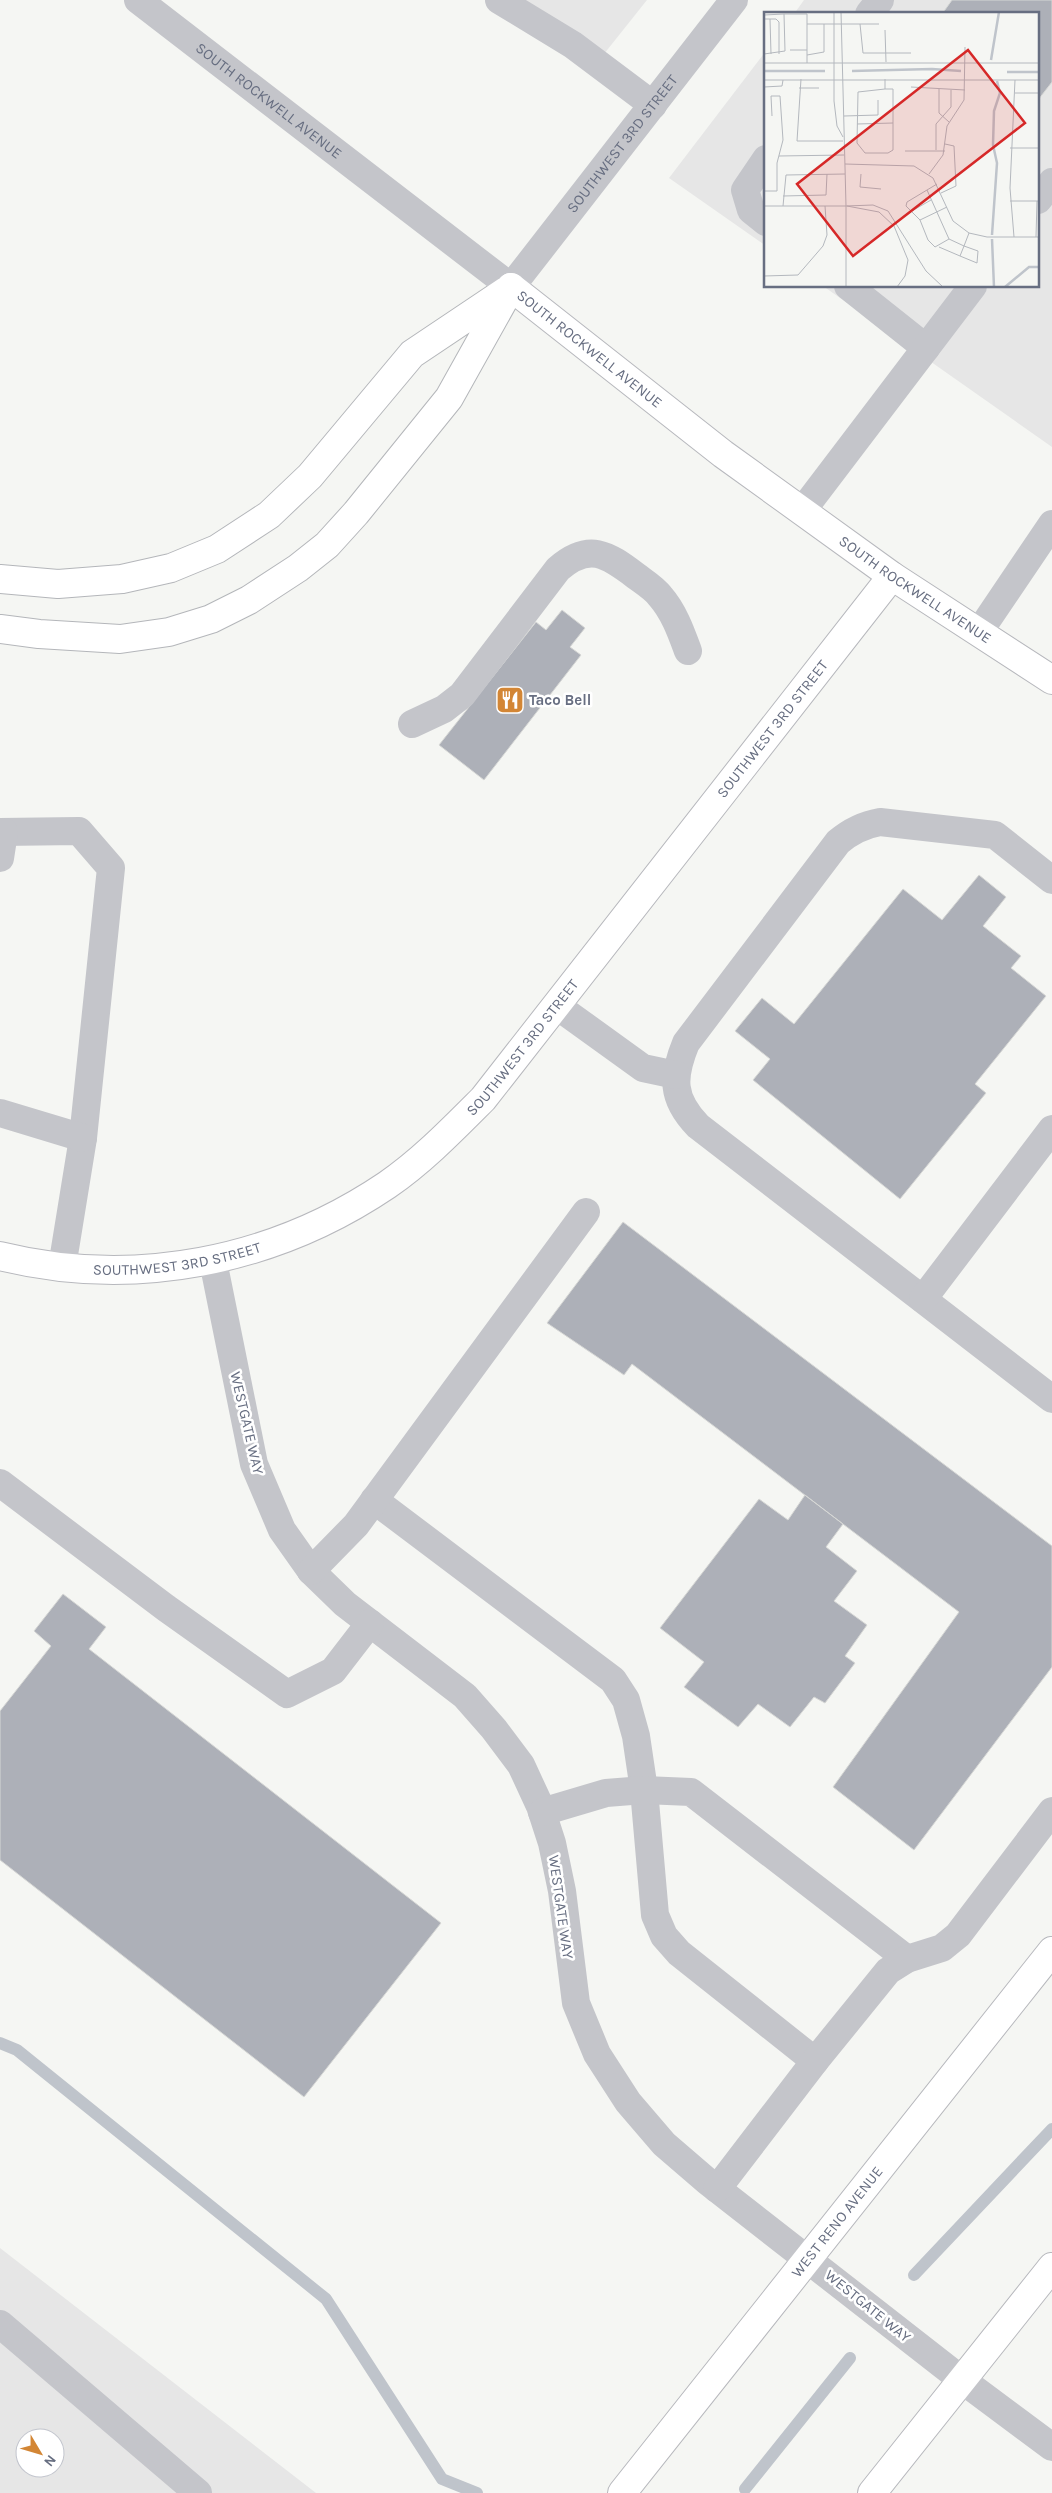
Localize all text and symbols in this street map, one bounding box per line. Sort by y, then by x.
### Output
inset map [764,12,1040,288]
street label: SOUTH ROCKWELL AVENUE [192,39,346,163]
street label: SOUTHWEST 3RD STREET [563,71,682,216]
street label: SOUTH ROCKWELL AVENUE [513,286,666,412]
street label: SOUTH ROCKWELL AVENUE [835,532,995,647]
street label: SOUTHWEST 3RD STREET [713,656,832,801]
restaurant icon: Taco Bell [495,685,525,715]
place label: Taco Bell [529,691,591,709]
street label: SOUTHWEST 3RD STREET [462,975,583,1120]
street label: SOUTHWEST 3RD STREET [93,1238,264,1279]
street label: WESTGATE WAY [226,1370,268,1477]
street label: WESTGATE WAY [545,1854,577,1961]
street label: WEST RENO AVENUE [788,2163,887,2281]
street label: WESTGATE WAY [822,2266,915,2347]
north arrow [15,2428,65,2478]
text: N [40,2452,60,2470]

